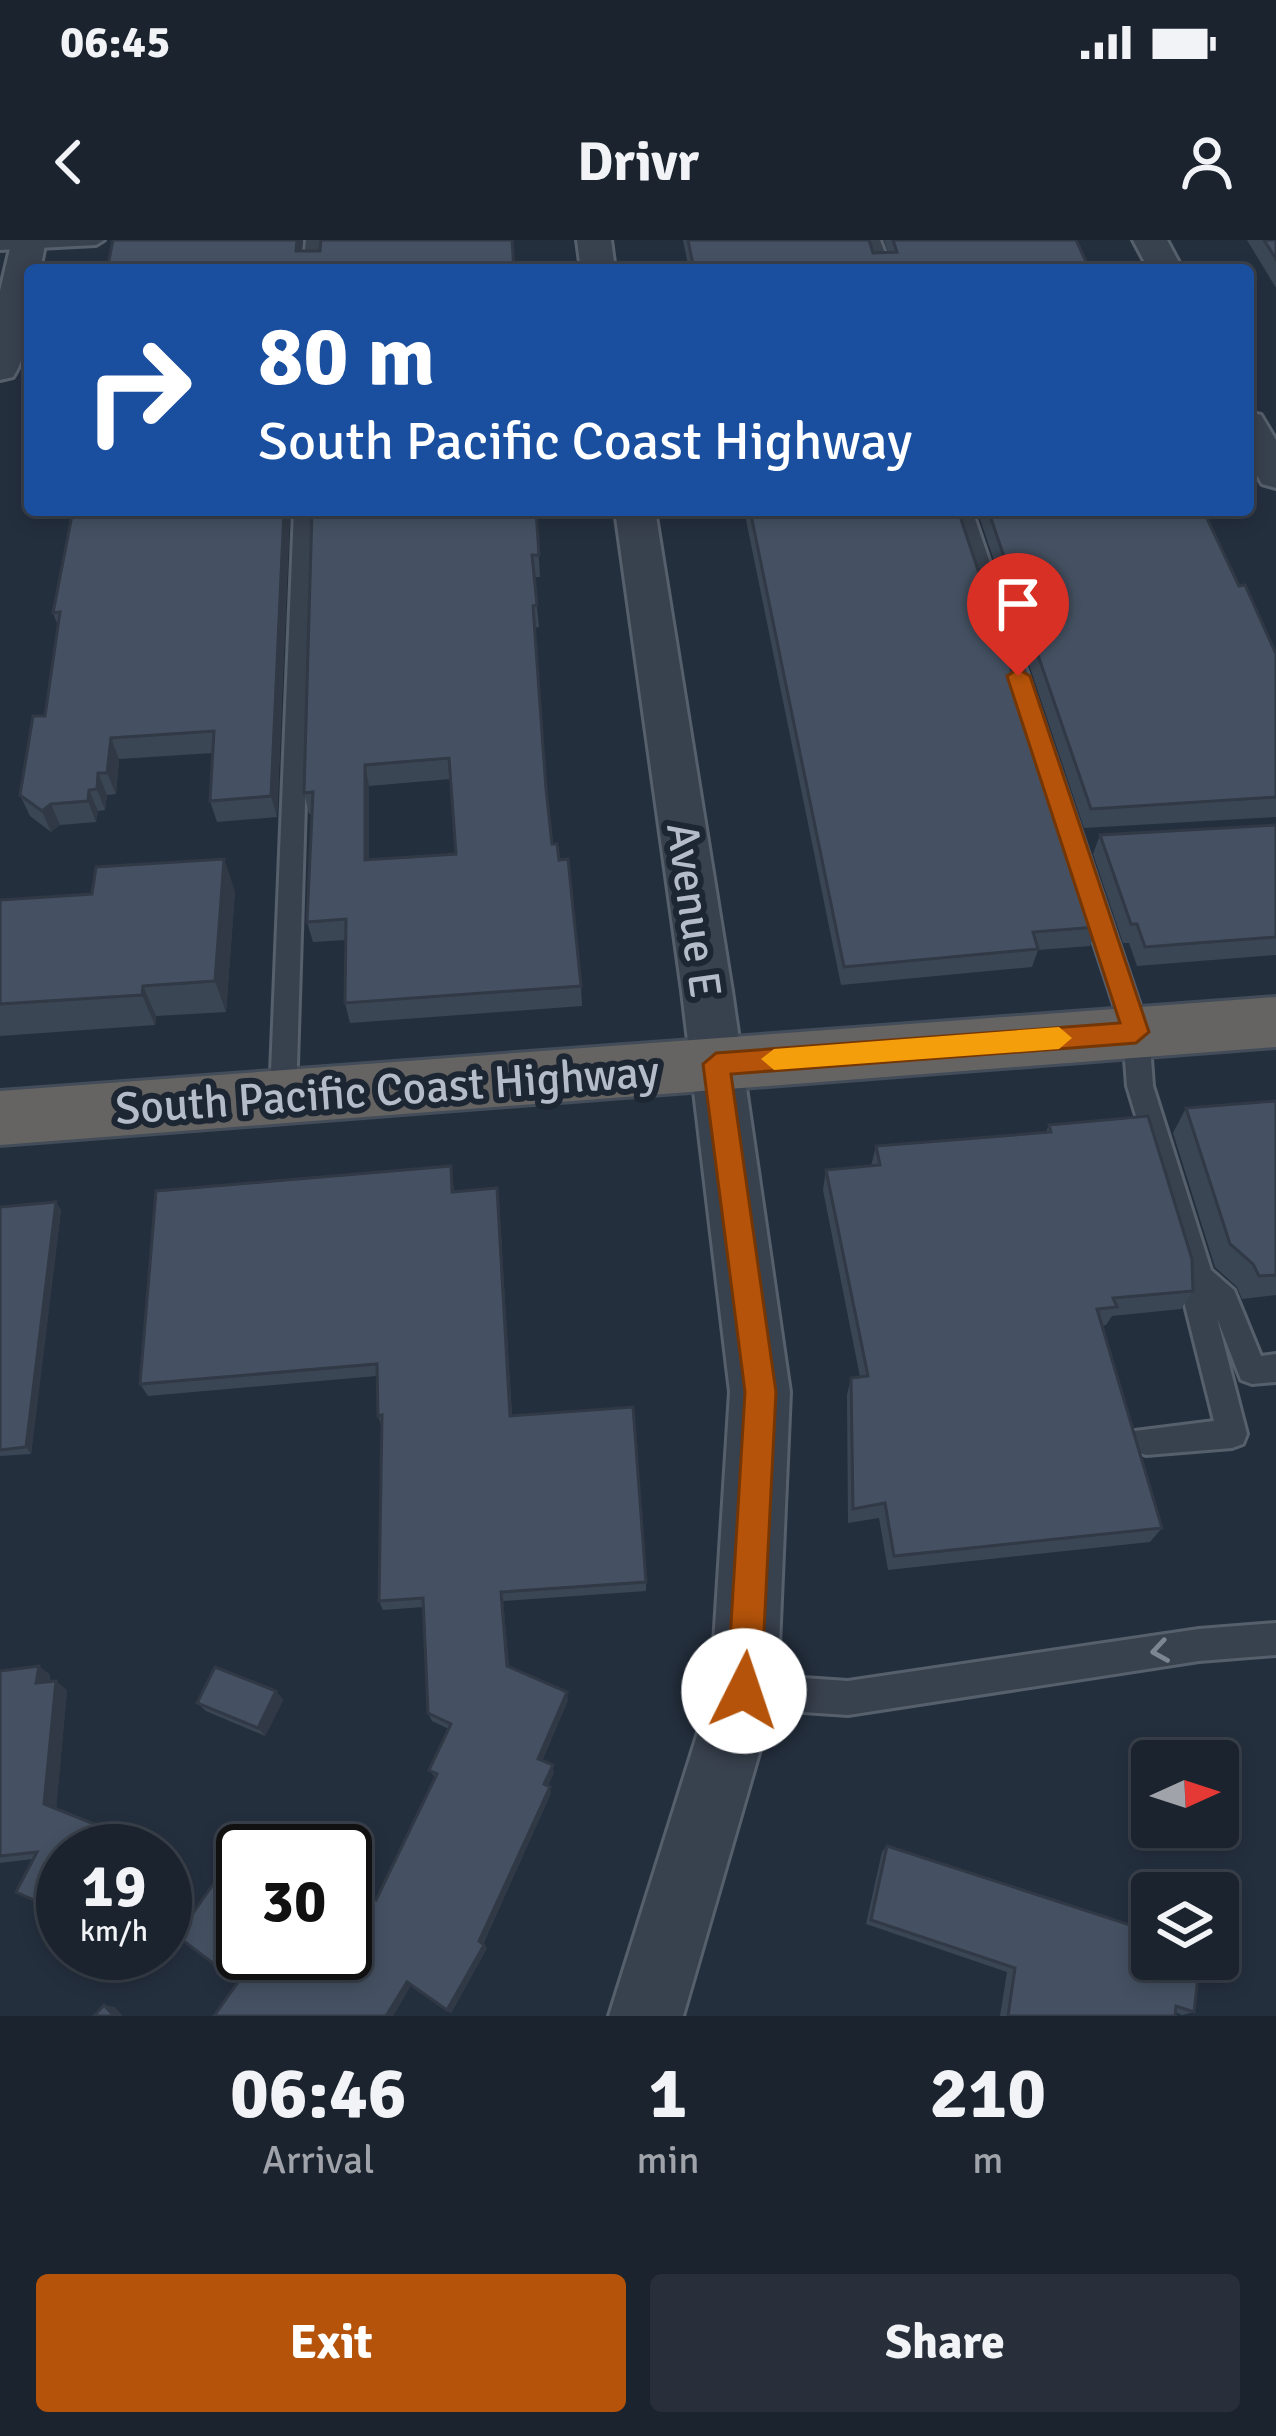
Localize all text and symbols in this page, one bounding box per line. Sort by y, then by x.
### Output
text: 06:45 [60,15,170,70]
icon: back [36,129,102,195]
text: Drivr [577,129,699,196]
icon: person [1174,129,1240,195]
text: 80 m [258,305,435,409]
icon: right [60,312,216,468]
text: South Pacific Coast Highway [258,408,912,475]
pin [967,553,1069,676]
icon: arrive [985,571,1051,637]
street label: Avenue E [654,819,733,1001]
street label: South Pacific Coast Highway [113,1044,661,1137]
position arrow [681,1628,807,1754]
one-way arrow [1150,1637,1169,1663]
north arrow [1131,1740,1239,1848]
map controls [1131,1740,1239,1980]
speed limit sign: 30 [216,1824,372,1980]
text: 19 [82,1850,146,1924]
button: layers [1131,1872,1239,1980]
text: km/h [80,1913,148,1950]
text: 06:46 [230,2049,407,2138]
text: 1 [649,2049,687,2138]
text: 210 [929,2049,1046,2138]
text: Arrival [262,2136,374,2184]
text: min [637,2136,700,2184]
text: m [972,2136,1003,2184]
button: Exit [36,2274,626,2412]
button: Share [650,2274,1240,2412]

